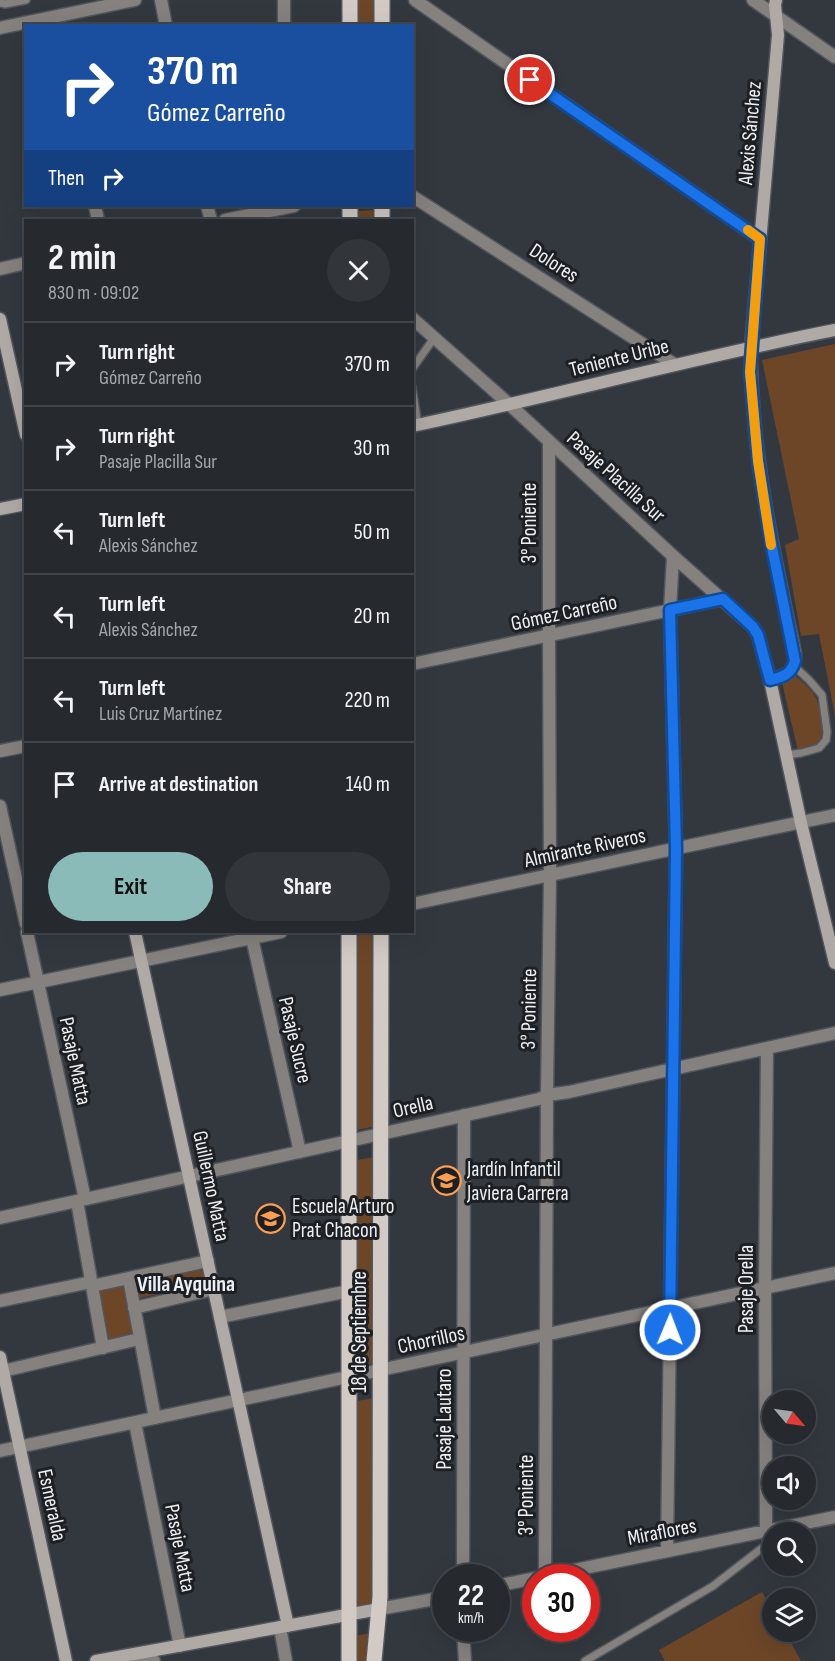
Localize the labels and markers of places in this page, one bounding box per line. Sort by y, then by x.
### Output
pin [504,54,555,105]
place label: Jardín Infantil Javiera Carrera [466,1157,569,1206]
school or university icon: Jardín Infantil Javiera Carrera [430,1165,462,1197]
place label: Escuela Arturo Prat Chacon [292,1194,394,1243]
school or university icon: Escuela Arturo Prat Chacon [255,1202,287,1234]

